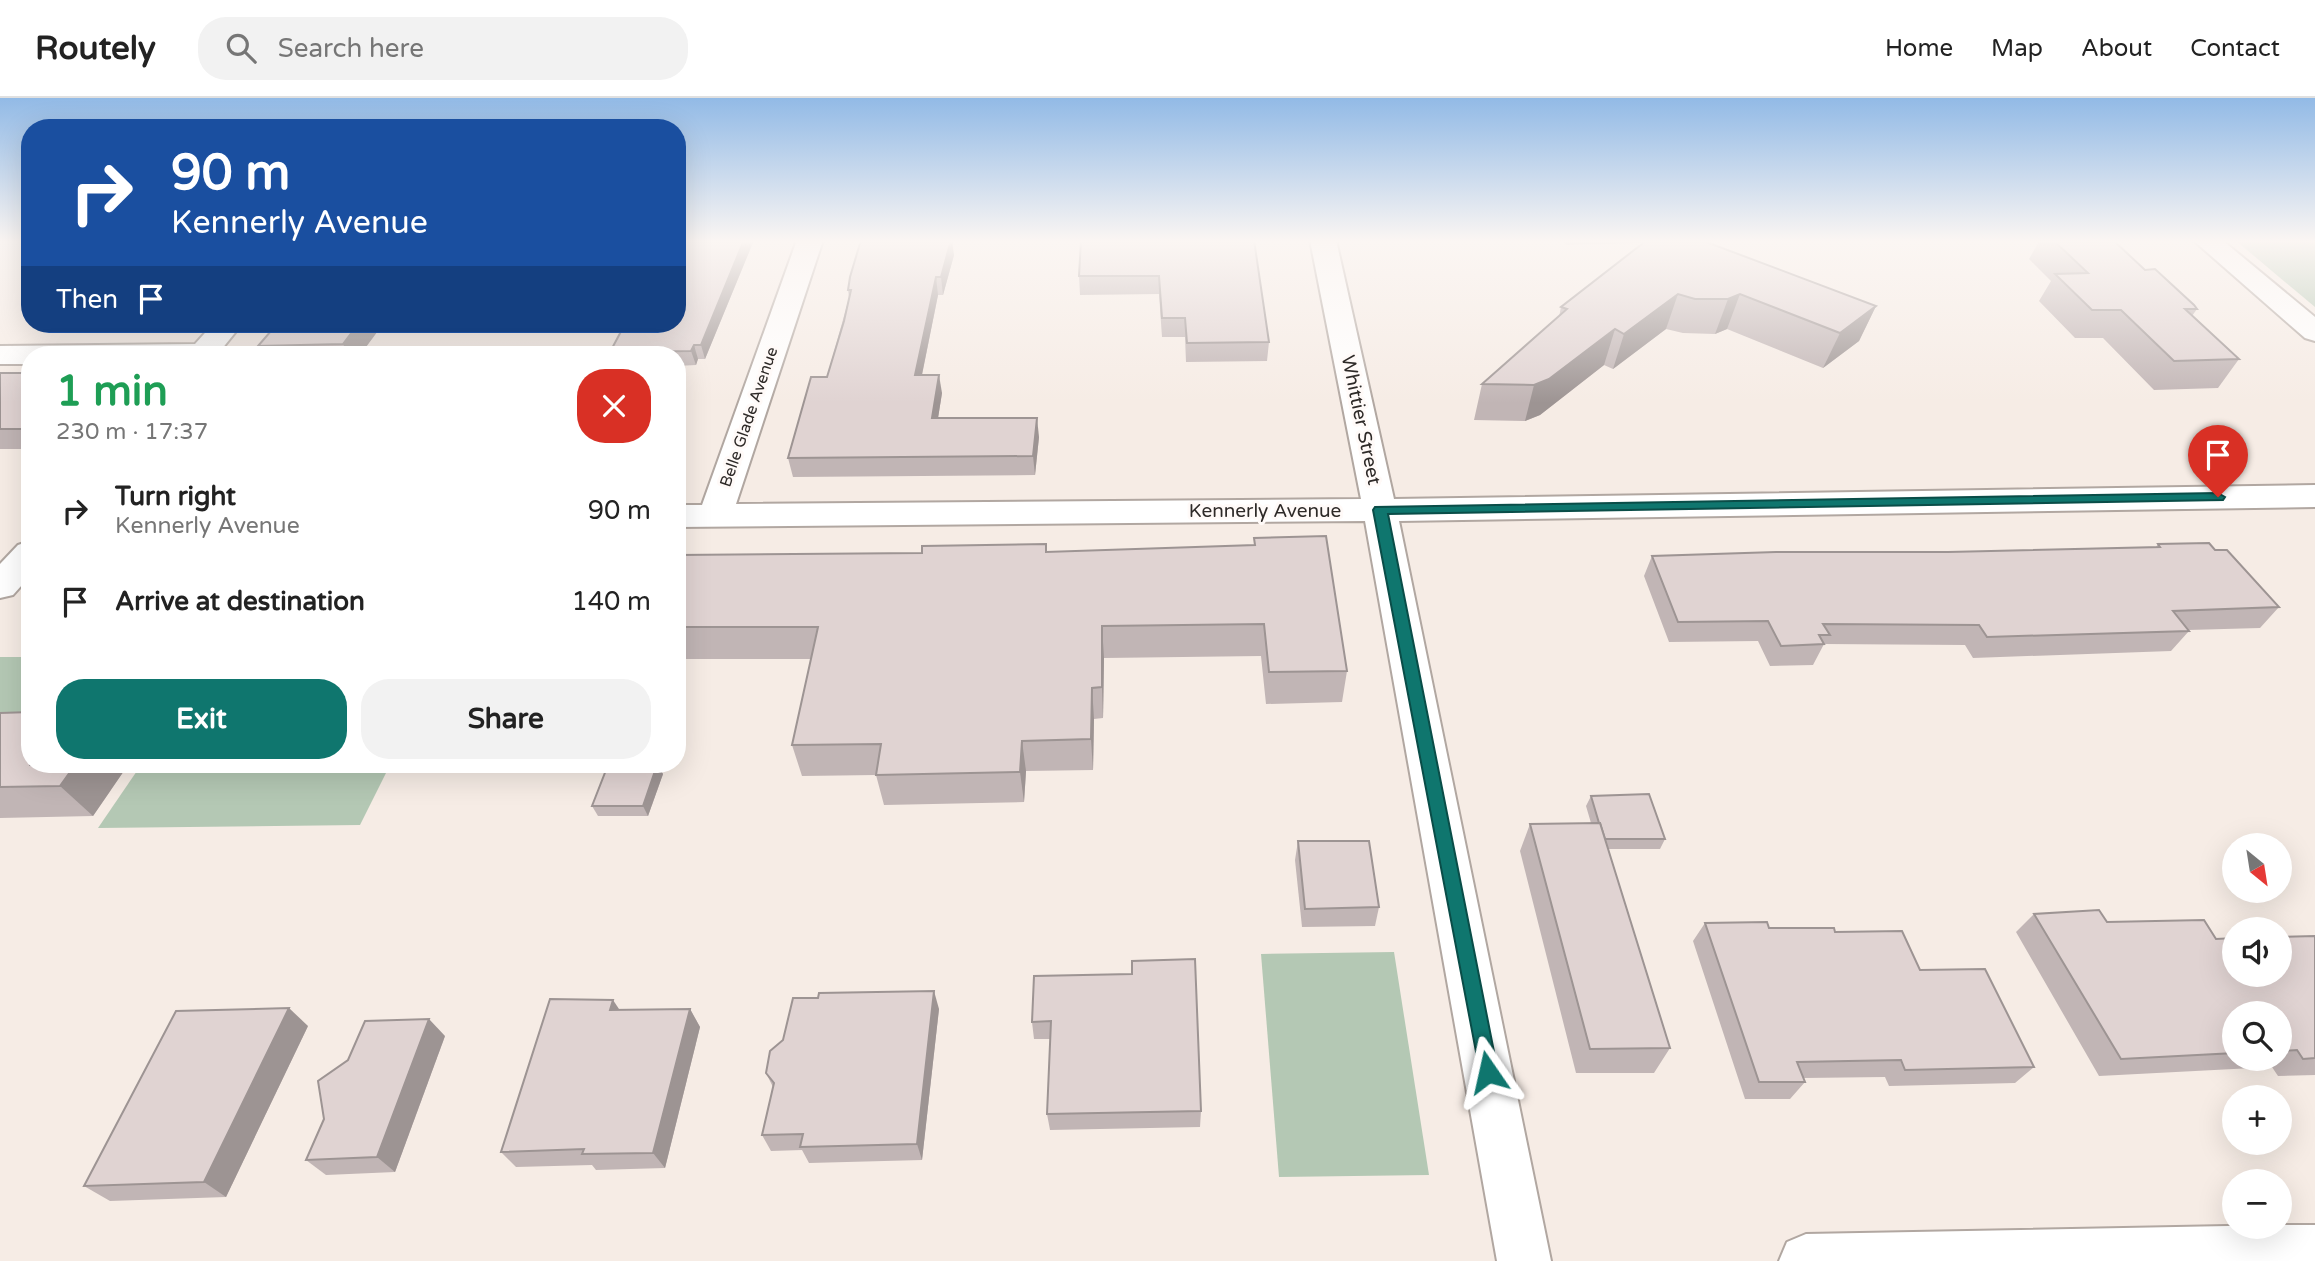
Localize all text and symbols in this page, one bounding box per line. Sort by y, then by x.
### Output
search box [198,17,688,80]
text: Routely [35,29,156,68]
icon: search [222,29,260,67]
text: Search here [278,33,424,64]
text: Home [1885,34,1953,63]
text: Map [1991,34,2043,63]
text: About [2081,34,2152,63]
text: Contact [2190,34,2280,63]
text: 90 m [171,144,290,203]
icon: right [56,147,147,238]
text: Kennerly Avenue [171,204,428,242]
icon: arrive [132,280,170,318]
text: Then [56,284,118,315]
street label: Belle Glade Avenue [716,344,782,490]
street label: Whittier Street [1337,353,1385,487]
text: 1 min [56,366,168,417]
button: close [577,369,651,443]
text: 230 m · 17:37 [56,418,208,446]
pin [2188,425,2248,497]
icon: arrive [2199,436,2237,474]
text: Turn right [115,481,236,512]
icon: right [56,492,94,530]
text: 90 m [588,495,651,526]
street label: Kennerly Avenue [1189,500,1341,522]
text: Kennerly Avenue [115,512,300,540]
icon: arrive [56,583,94,621]
text: Arrive at destination [115,586,365,617]
text: 140 m [571,586,651,617]
button: Exit [56,679,347,759]
button: Share [361,679,651,759]
north arrow [2222,833,2292,903]
map controls [2222,833,2292,1239]
button: sound [2222,917,2292,987]
button: search [2222,1001,2292,1071]
position arrow [1451,1035,1525,1109]
button: + [2222,1085,2292,1155]
button: − [2222,1169,2292,1239]

